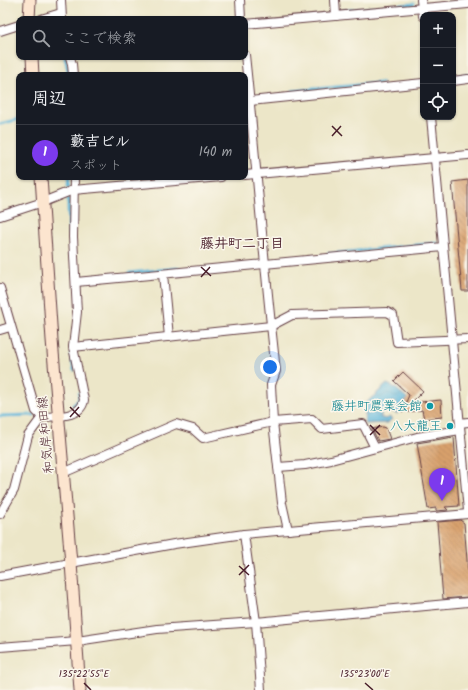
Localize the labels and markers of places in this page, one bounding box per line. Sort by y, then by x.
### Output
place label: 藤井町農業会館 [331,396,422,417]
marker: 藤井町農業会館 [425,401,435,411]
place label: 八大龍王 [390,416,442,437]
marker: 八大龍王 [445,421,455,431]
pin: 1 [429,468,455,501]

